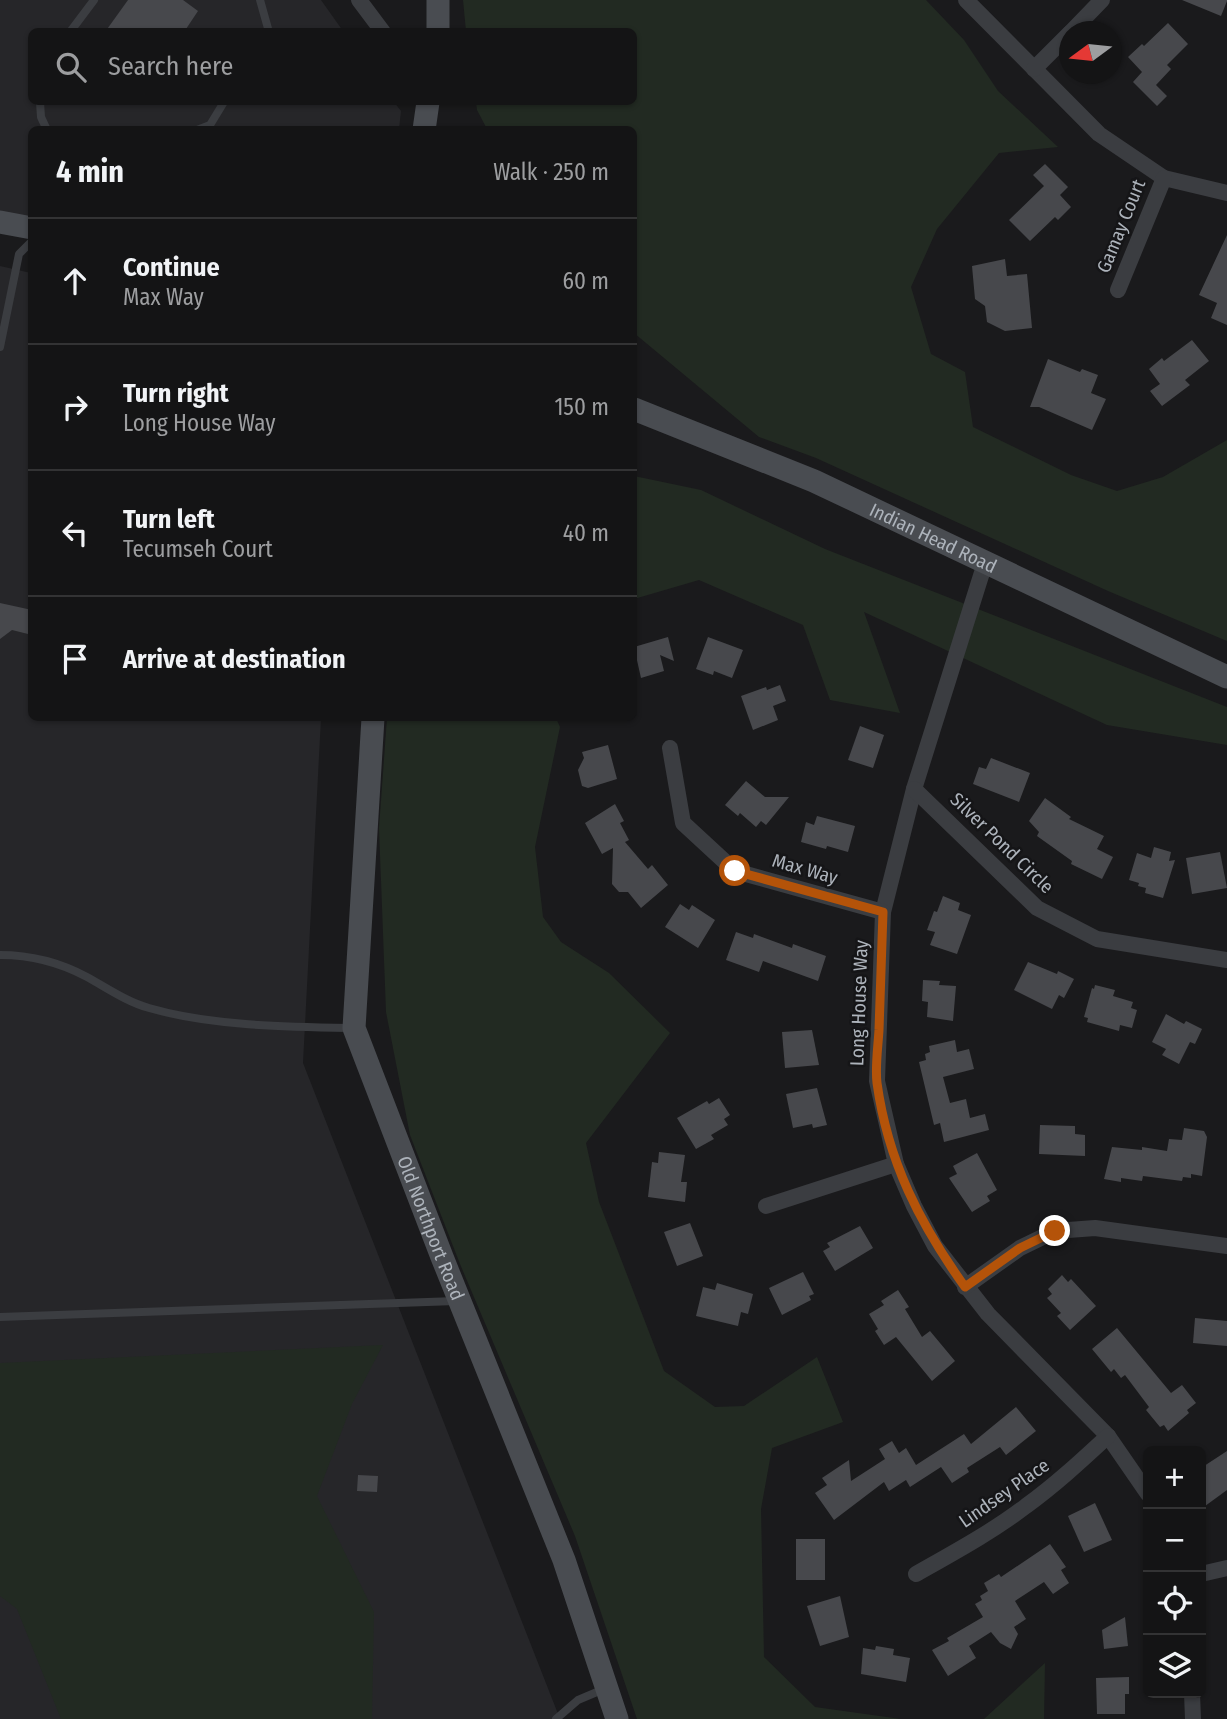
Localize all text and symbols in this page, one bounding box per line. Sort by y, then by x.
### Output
north arrow [1059,21,1122,84]
search box [28,28,637,105]
icon: search [52,48,90,86]
text: Search here [108,51,233,82]
text: 4 min [56,154,124,190]
text: Walk · 250 m [493,158,609,186]
street label: Gamay Court [1092,175,1150,276]
text: Continue [123,252,220,283]
icon: ahead [56,262,94,300]
text: 60 m [563,267,609,295]
text: Max Way [123,283,204,311]
text: Turn right [123,378,229,409]
icon: right [56,388,94,426]
text: 150 m [554,393,609,421]
text: Long House Way [123,409,276,437]
street label: Indian Head Road [866,498,1001,578]
text: Turn left [123,504,215,535]
icon: left [56,514,94,552]
text: 40 m [563,519,609,547]
text: Tecumseh Court [123,535,273,563]
icon: arrive [56,640,94,678]
text: Arrive at destination [123,644,346,675]
street label: Silver Pond Circle [945,788,1059,898]
street label: Max Way [770,849,841,889]
route start [719,855,750,886]
street label: Long House Way [845,939,873,1066]
street label: Old Northport Road [393,1153,470,1303]
route end [1039,1215,1070,1246]
map controls [1143,1446,1206,1698]
button: + [1143,1446,1206,1509]
street label: Lindsey Place [954,1453,1054,1533]
button: − [1143,1509,1206,1572]
button: locate [1143,1572,1206,1635]
button: layers [1143,1635,1206,1698]

